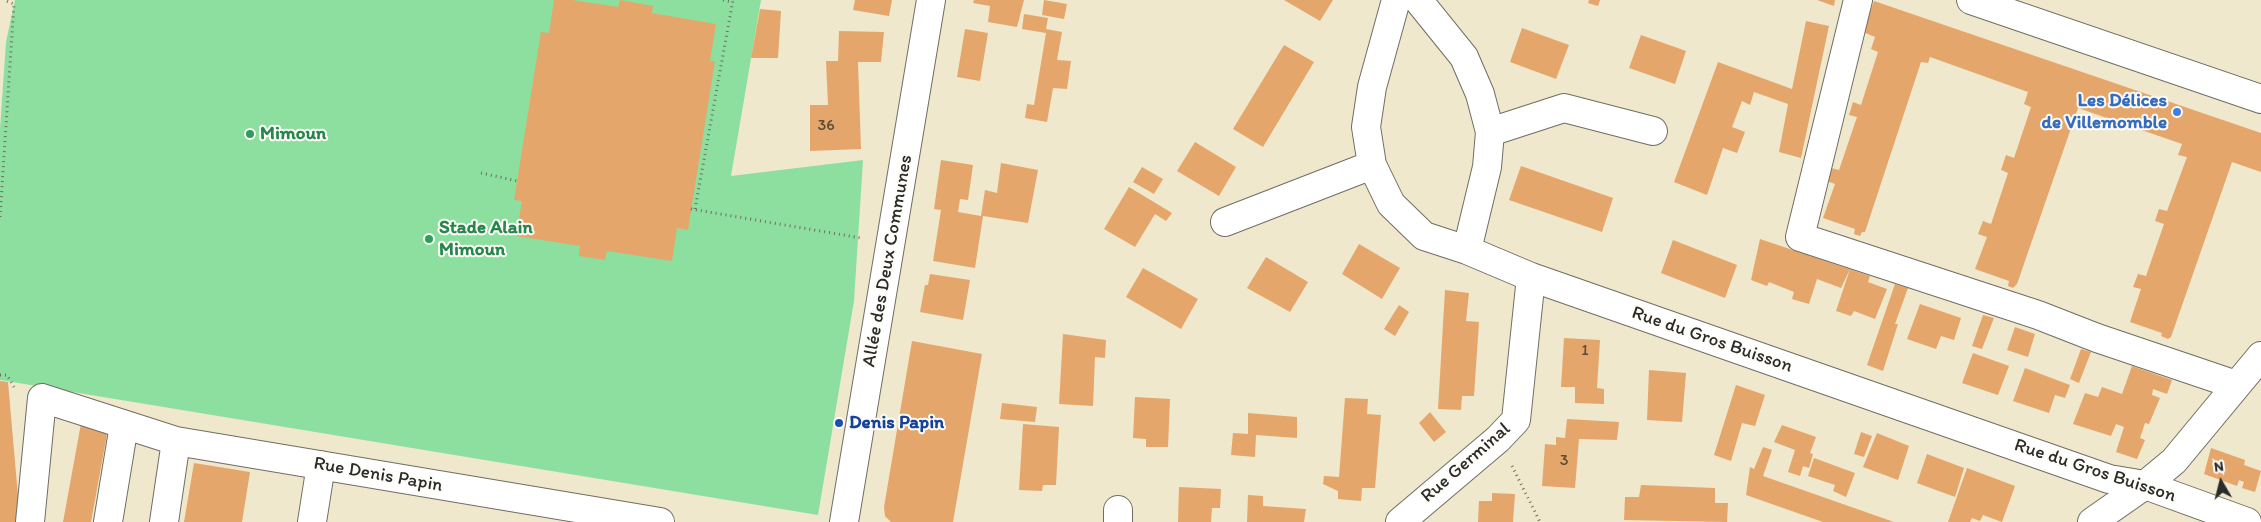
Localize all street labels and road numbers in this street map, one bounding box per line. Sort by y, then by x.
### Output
street label: Allée des Deux Communes [858,153,918,369]
street label: Rue du Gros Buisson [1629,302,1795,378]
street label: Rue Germinal [1417,418,1515,508]
street label: Rue du Gros Buisson [2011,434,2179,508]
street label: Rue Denis Papin [312,452,444,498]

